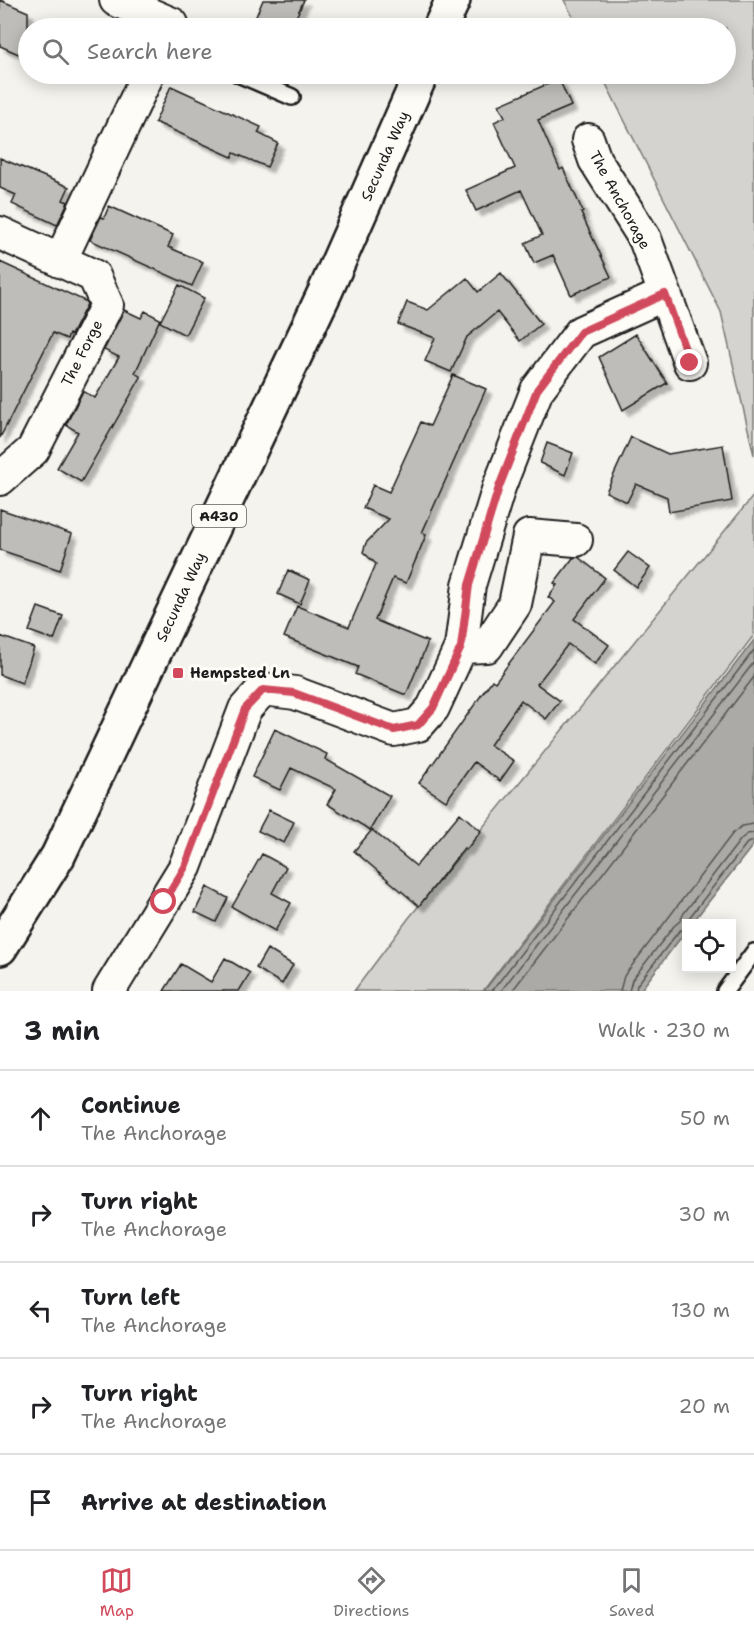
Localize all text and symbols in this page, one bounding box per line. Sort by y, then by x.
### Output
search box [18,18,736,84]
icon: search [39,35,72,68]
text: Search here [87,37,213,66]
street label: Secunda Way [356,108,414,204]
street label: The Anchorage [585,147,655,253]
street label: The Forge [57,316,107,390]
route end [676,349,702,375]
road number: A430 [192,505,246,527]
street label: Secunda Way [151,549,211,645]
place label: Hempsted Ln [190,663,290,683]
marker: Hempsted Ln [171,666,185,680]
route start [150,888,176,914]
map controls [682,919,736,973]
button: locate [682,919,736,973]
text: 3 min [24,1013,100,1048]
text: Walk · 230 m [598,1017,730,1043]
text: Continue [81,1091,181,1120]
icon: ahead [24,1102,57,1135]
text: 50 m [680,1105,730,1131]
text: The Anchorage [81,1120,227,1146]
text: Turn right [81,1187,198,1216]
icon: right [24,1198,57,1231]
text: 30 m [678,1201,730,1227]
text: The Anchorage [81,1216,227,1242]
text: Turn left [81,1283,180,1312]
icon: left [24,1294,57,1327]
text: 130 m [671,1297,730,1323]
text: The Anchorage [81,1312,227,1338]
text: Turn right [81,1379,198,1408]
icon: right [24,1390,57,1423]
text: 20 m [679,1393,730,1419]
text: The Anchorage [81,1408,227,1434]
icon: arrive [24,1486,57,1519]
text: Arrive at destination [81,1488,327,1517]
tab: Map [100,1564,134,1621]
tab: Directions [333,1564,410,1621]
tab: Saved [609,1564,654,1621]

